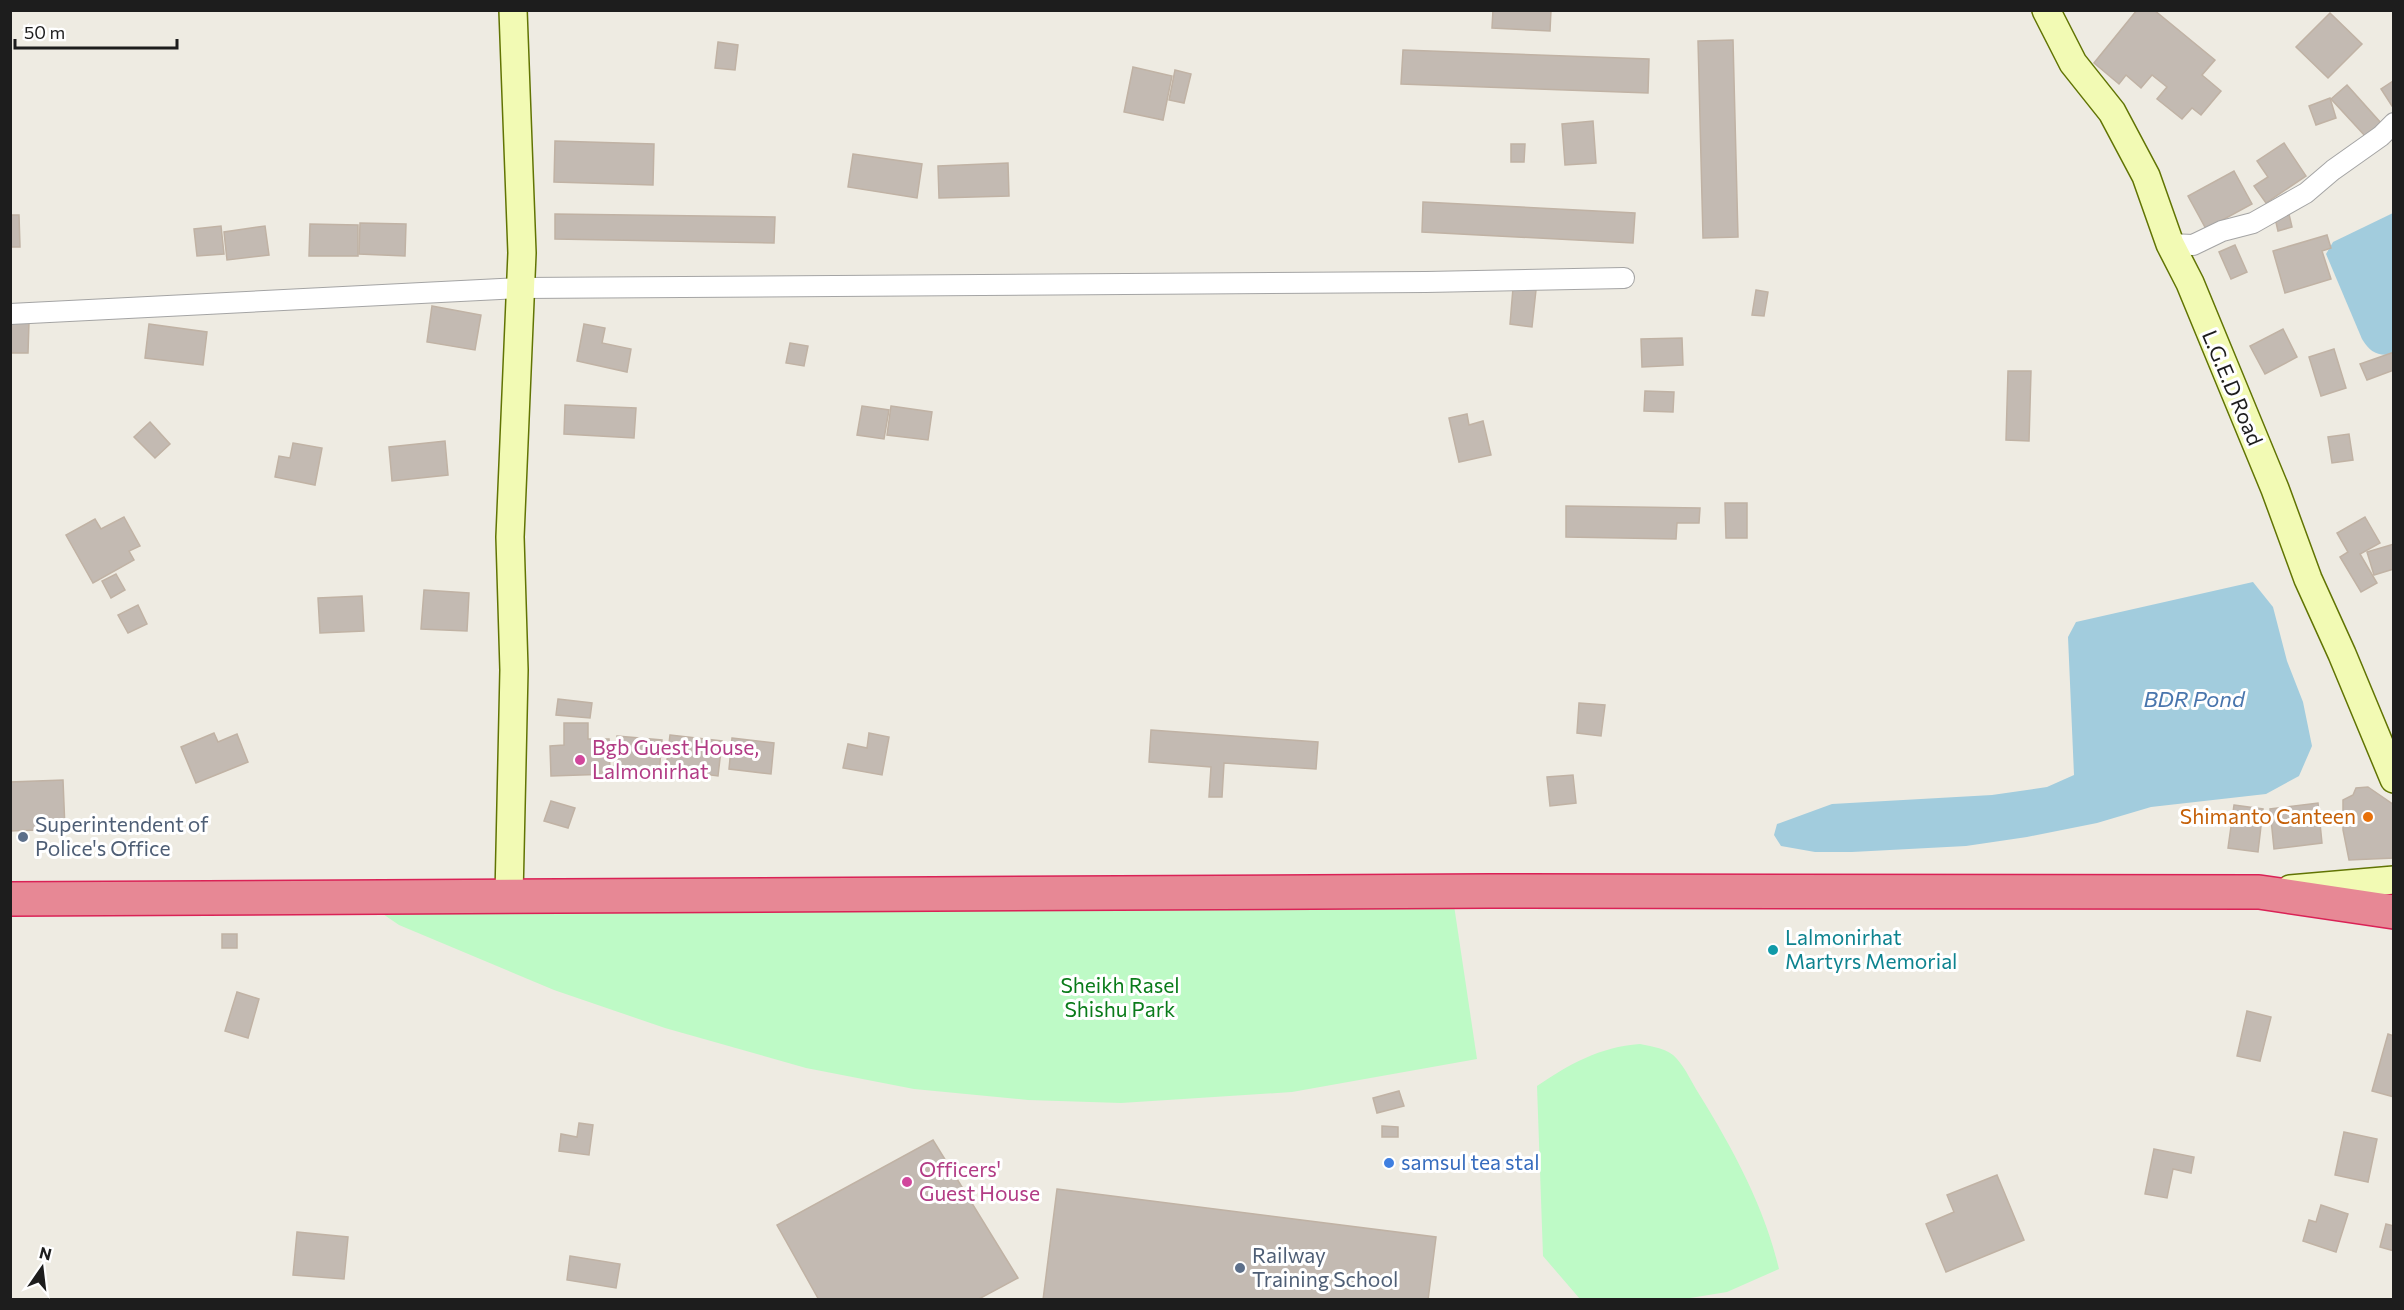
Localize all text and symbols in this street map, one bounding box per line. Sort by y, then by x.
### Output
scale bar [15,12,177,50]
text: 50 m [24,21,65,43]
street label: L.G.E.D Road [2198,326,2269,449]
water label: BDR Pond [2143,685,2246,712]
place label: Bgb Guest House, Lalmonirhat [592,734,759,783]
marker: Bgb Guest House, Lalmonirhat [573,753,587,767]
place label: Shimanto Canteen [2180,803,2356,828]
marker: Shimanto Canteen [2361,810,2375,824]
place label: Superintendent of Police's Office [35,811,209,860]
marker: Superintendent of Police's Office [16,830,30,844]
place label: Lalmonirhat Martyrs Memorial [1785,924,1957,973]
marker: Lalmonirhat Martyrs Memorial [1766,943,1780,957]
park label: Sheikh Rasel Shishu Park [1060,972,1180,1021]
place label: samsul tea stal [1401,1149,1539,1174]
place label: Officers' Guest House [919,1156,1040,1205]
marker: samsul tea stal [1382,1156,1396,1170]
marker: Officers' Guest House [900,1175,914,1189]
north arrow [12,1238,72,1298]
text: N [38,1242,54,1264]
place label: Railway Training School [1252,1242,1398,1291]
marker: Railway Training School [1233,1261,1247,1275]

